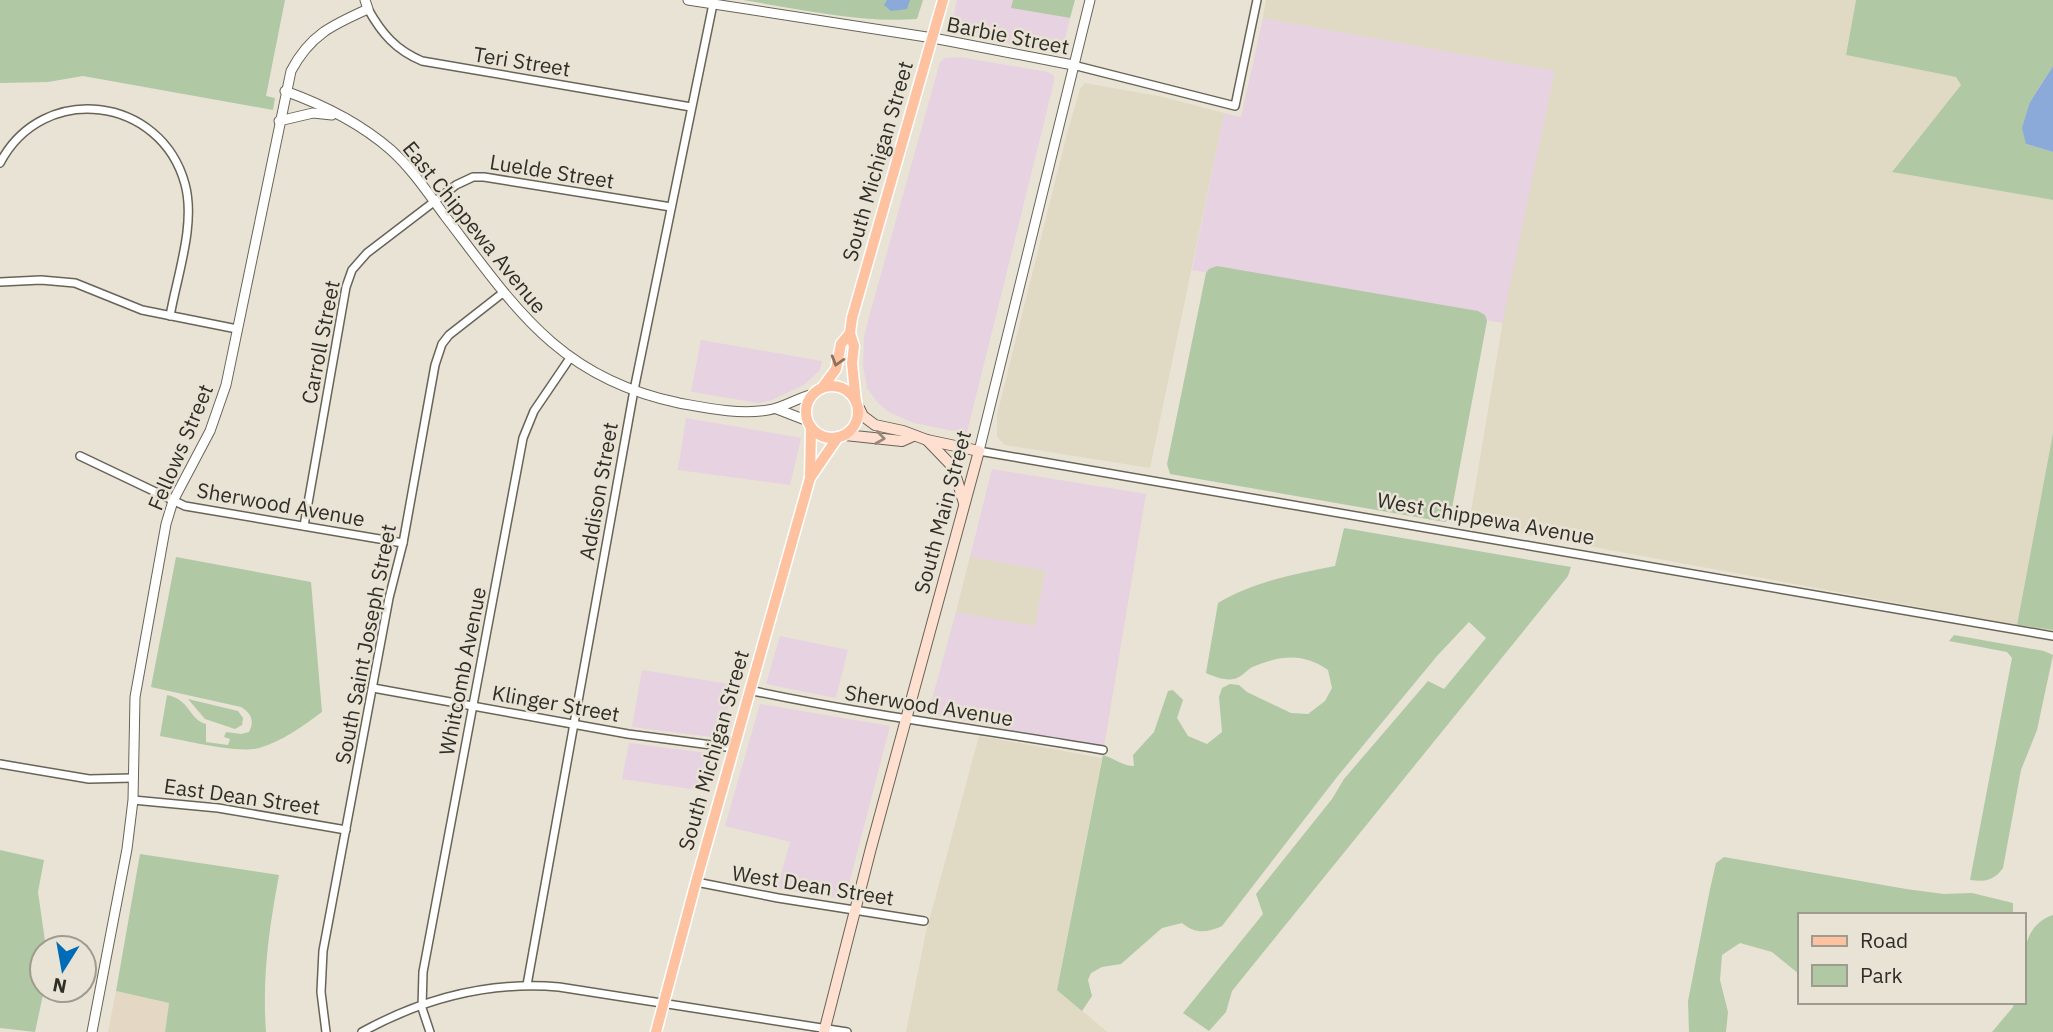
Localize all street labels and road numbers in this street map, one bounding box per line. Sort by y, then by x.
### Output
street label: Barbie Street [944,9,1072,61]
street label: Teri Street [472,40,572,82]
street label: South Michigan Street [835,58,919,264]
street label: East Chippewa Avenue [397,135,553,319]
street label: Luelde Street [488,147,616,195]
street label: Carroll Street [294,278,346,406]
street label: Fellows Street [141,380,219,514]
street label: Addison Street [572,420,624,562]
street label: South Main Street [907,427,977,597]
street label: Sherwood Avenue [195,475,367,533]
street label: West Chippewa Avenue [1375,485,1597,551]
street label: South Saint Joseph Street [328,522,402,766]
street label: Whitcomb Avenue [432,584,492,758]
street label: South Michigan Street [671,647,755,853]
street label: Klinger Street [490,678,622,728]
street label: Sherwood Avenue [843,678,1015,732]
street label: East Dean Street [162,771,322,821]
street label: West Dean Street [730,858,896,912]

